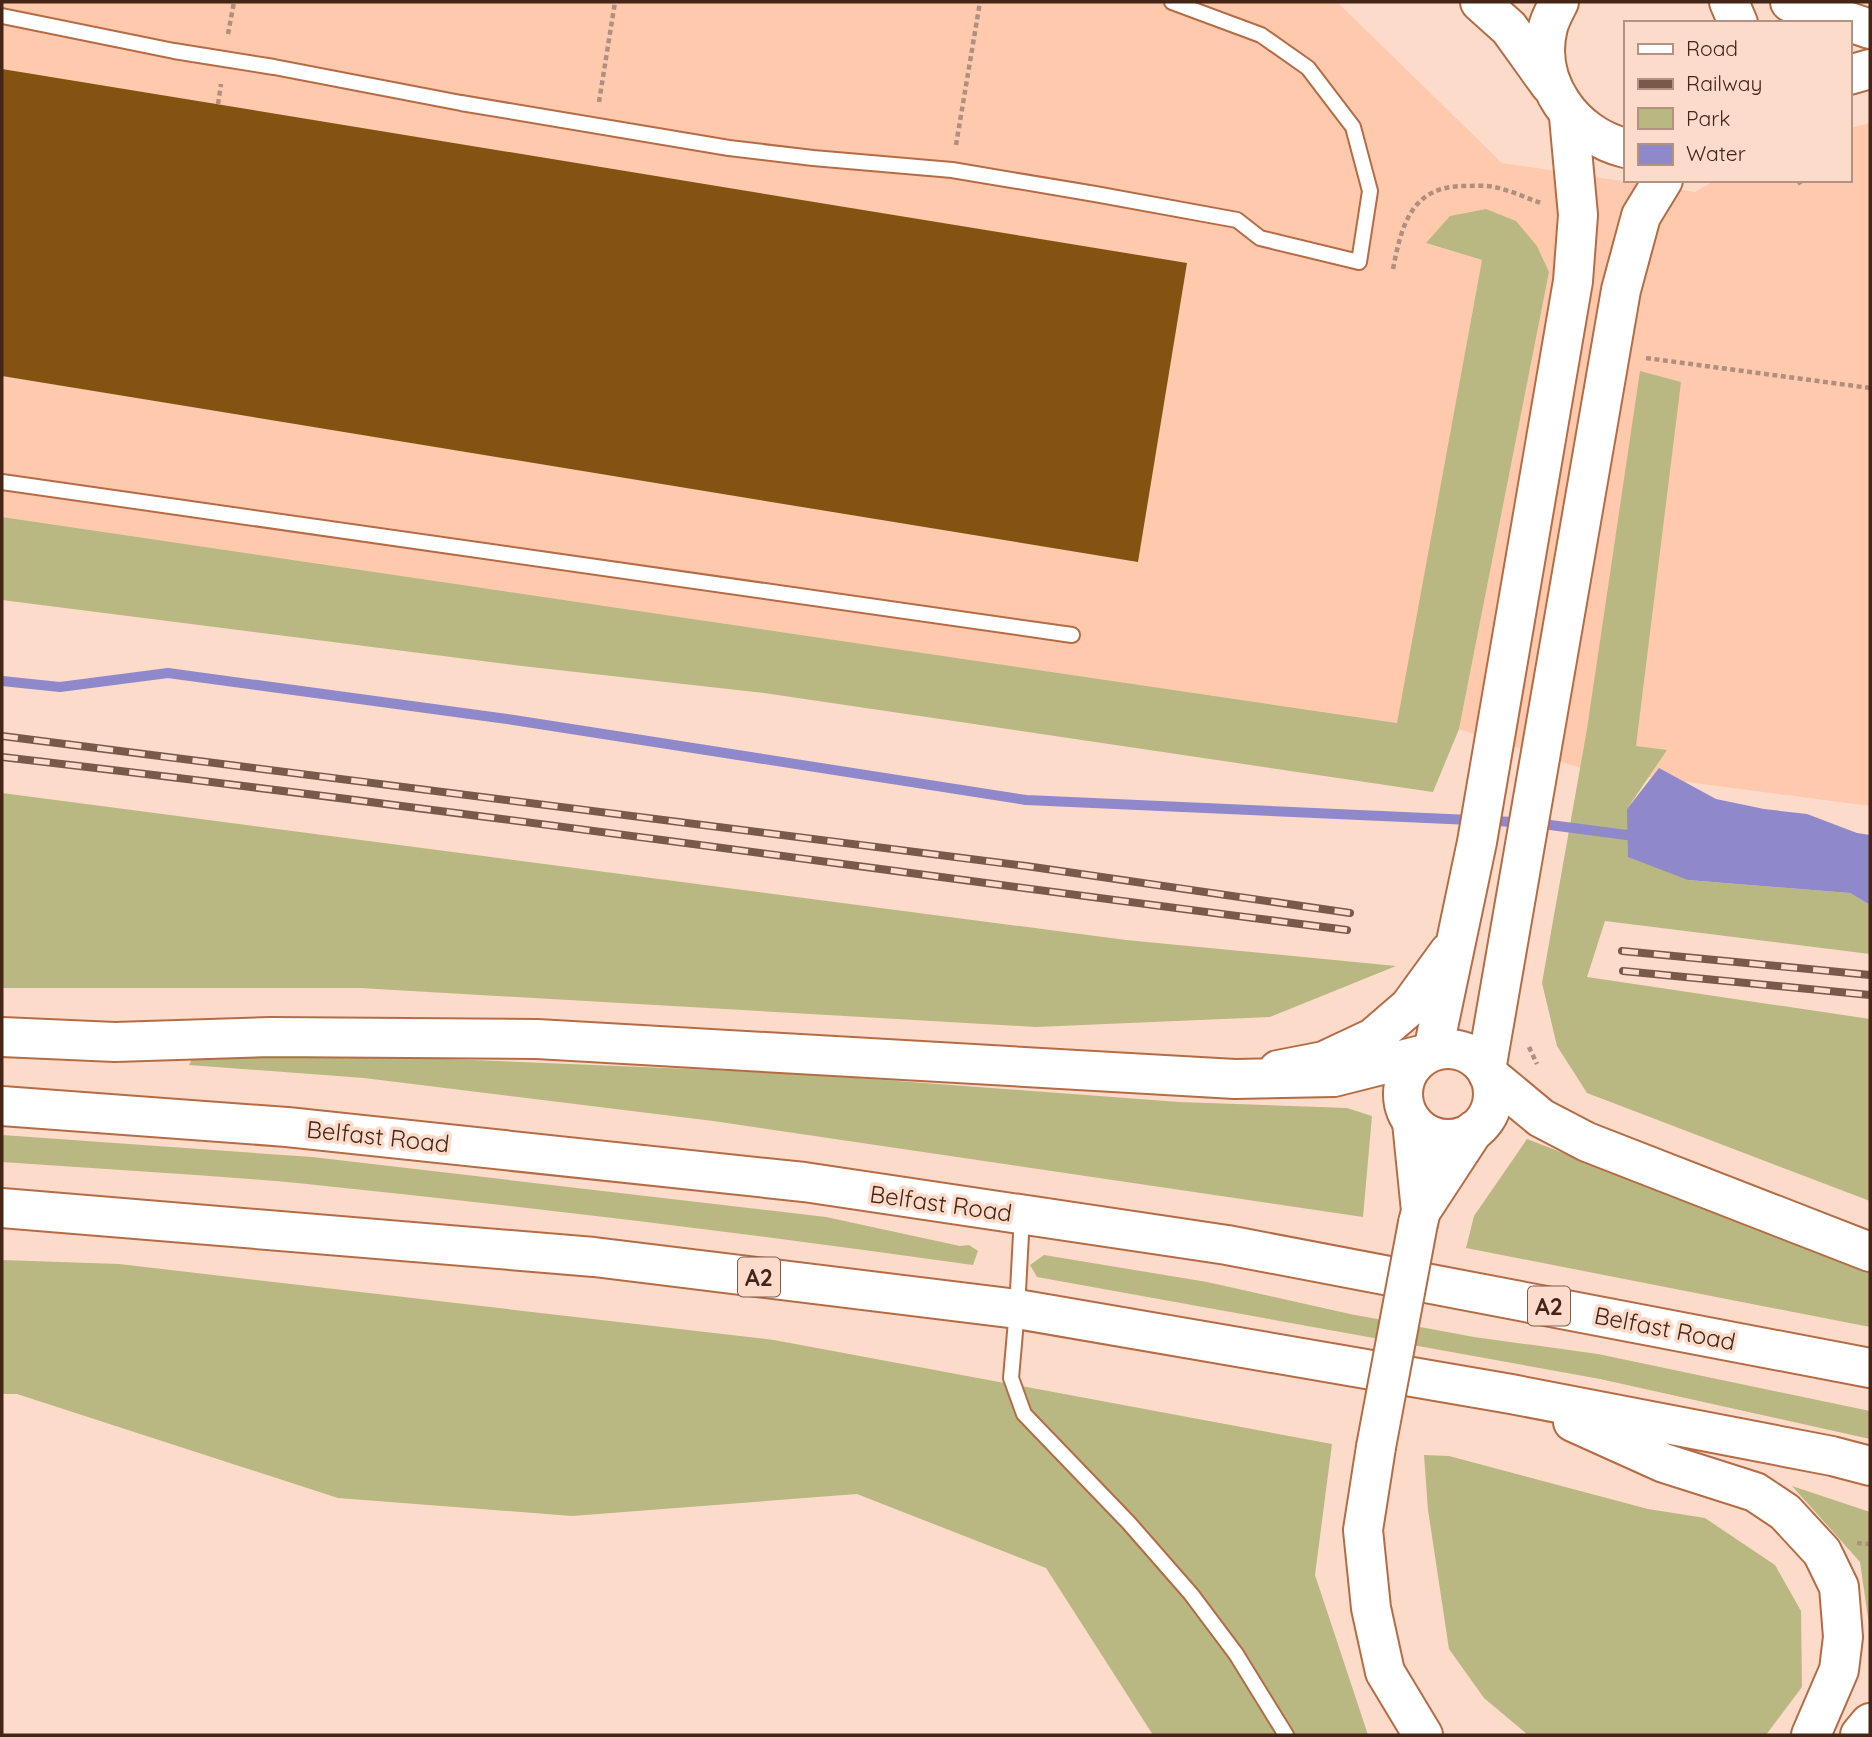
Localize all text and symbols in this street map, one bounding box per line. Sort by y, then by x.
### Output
legend [1624,21,1851,182]
text: Road [1686,35,1738,61]
text: Railway [1686,70,1762,96]
text: Park [1686,105,1730,131]
text: Water [1686,140,1746,166]
street label: Belfast Road [305,1114,451,1158]
street label: Belfast Road [868,1178,1014,1228]
road number: A2 [738,1258,780,1296]
road number: A2 [1528,1287,1570,1326]
street label: Belfast Road [1592,1300,1738,1356]

